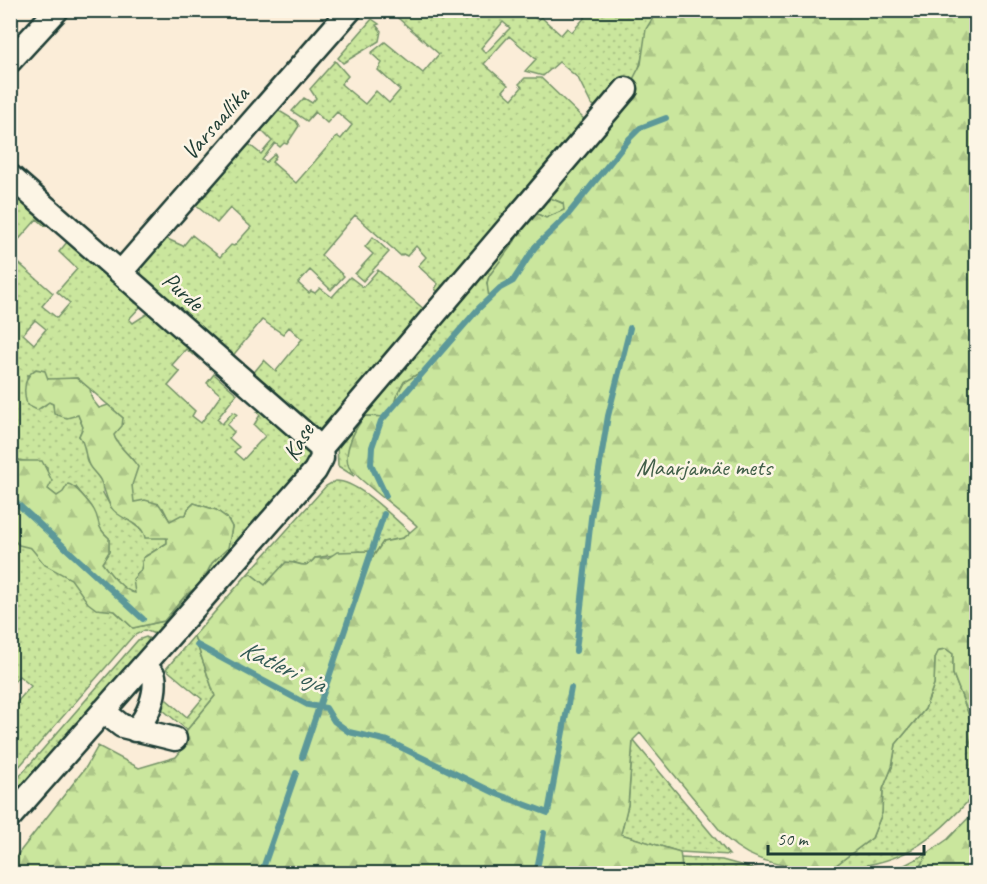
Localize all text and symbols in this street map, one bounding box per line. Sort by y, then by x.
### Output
street label: Varsaallika [175,79,256,166]
street label: Purde [156,265,212,319]
street label: Kase [276,416,321,466]
park label: Maarjamäe mets [636,452,774,482]
water label: Katleri oja [235,632,333,701]
scale bar [768,818,924,856]
text: 50 m [777,828,810,850]

